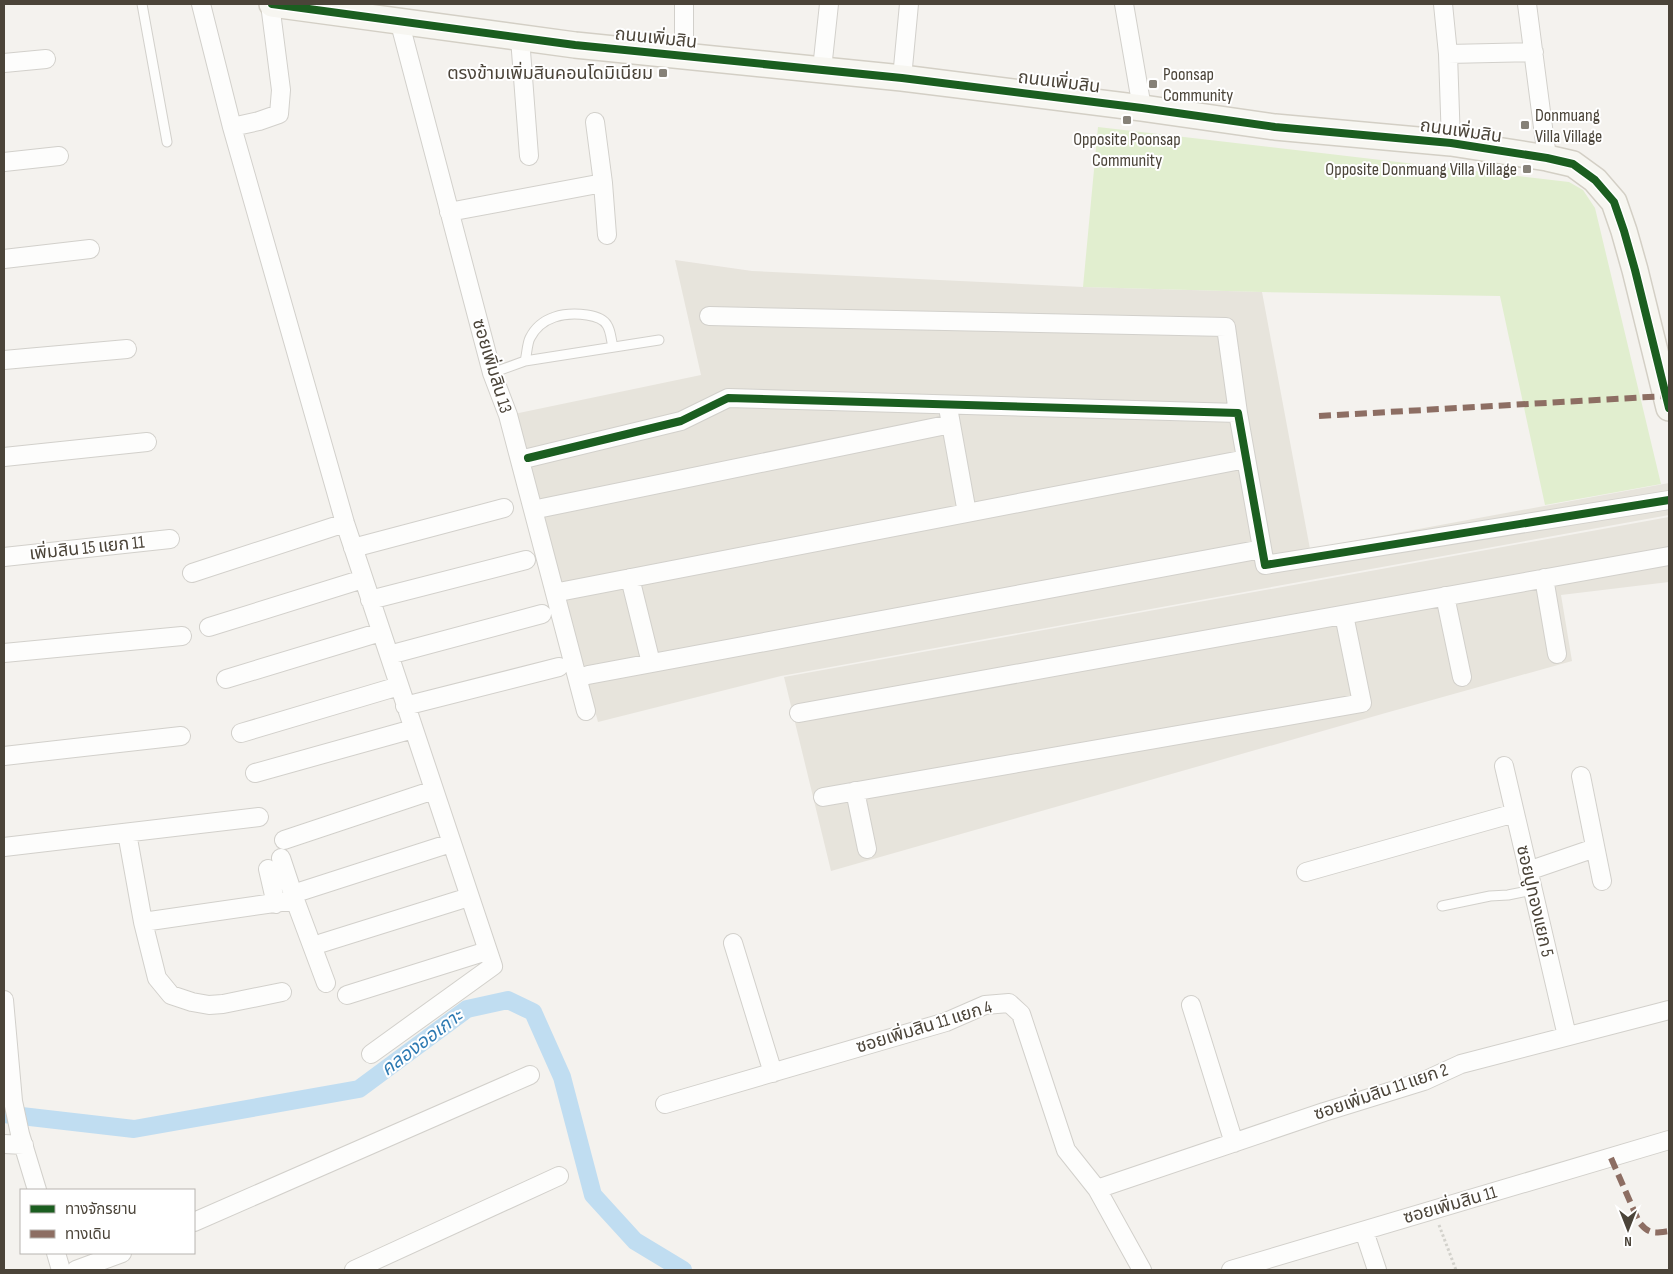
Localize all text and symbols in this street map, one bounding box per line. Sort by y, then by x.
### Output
street label: ถนนเพิ่มสิน [614,21,698,53]
place label: ตรงข้ามเพิ่มสินคอนโดมิเนียม [447,61,653,84]
place label: Poonsap Community [1163,64,1233,106]
street label: ถนนเพิ่มสิน [1017,65,1102,97]
marker: ตรงข้ามเพิ่มสินคอนโดมิเนียม [657,67,669,79]
marker: Poonsap Community [1147,78,1159,90]
place label: Donmuang Villa Village [1535,105,1602,147]
street label: ถนนเพิ่มสิน [1419,113,1504,147]
marker: Opposite Poonsap Community [1121,114,1133,126]
marker: Donmuang Villa Village [1519,119,1531,131]
place label: Opposite Poonsap Community [1073,129,1181,171]
place label: Opposite Donmuang Villa Village [1325,159,1517,180]
marker: Opposite Donmuang Villa Village [1521,163,1533,175]
street label: ซอยเพิ่มสิน 13 [468,316,518,416]
street label: เพิ่มสิน 15 แยก 11 [28,530,146,564]
street label: ซอยปูทองแยก 5 [1511,843,1558,959]
street label: ซอยเพิ่มสิน 11 แยก 4 [853,994,995,1058]
water label: คลองออเกาะ [377,1004,469,1081]
street label: ซอยเพิ่มสิน 11 แยก 2 [1310,1057,1451,1125]
street label: ซอยเพิ่มสิน 11 [1400,1180,1500,1228]
legend [20,1189,195,1254]
text: ทางจักรยาน [65,1200,137,1219]
north arrow [1603,1204,1653,1254]
text: ทางเดิน [65,1225,111,1244]
text: N [1624,1233,1632,1250]

